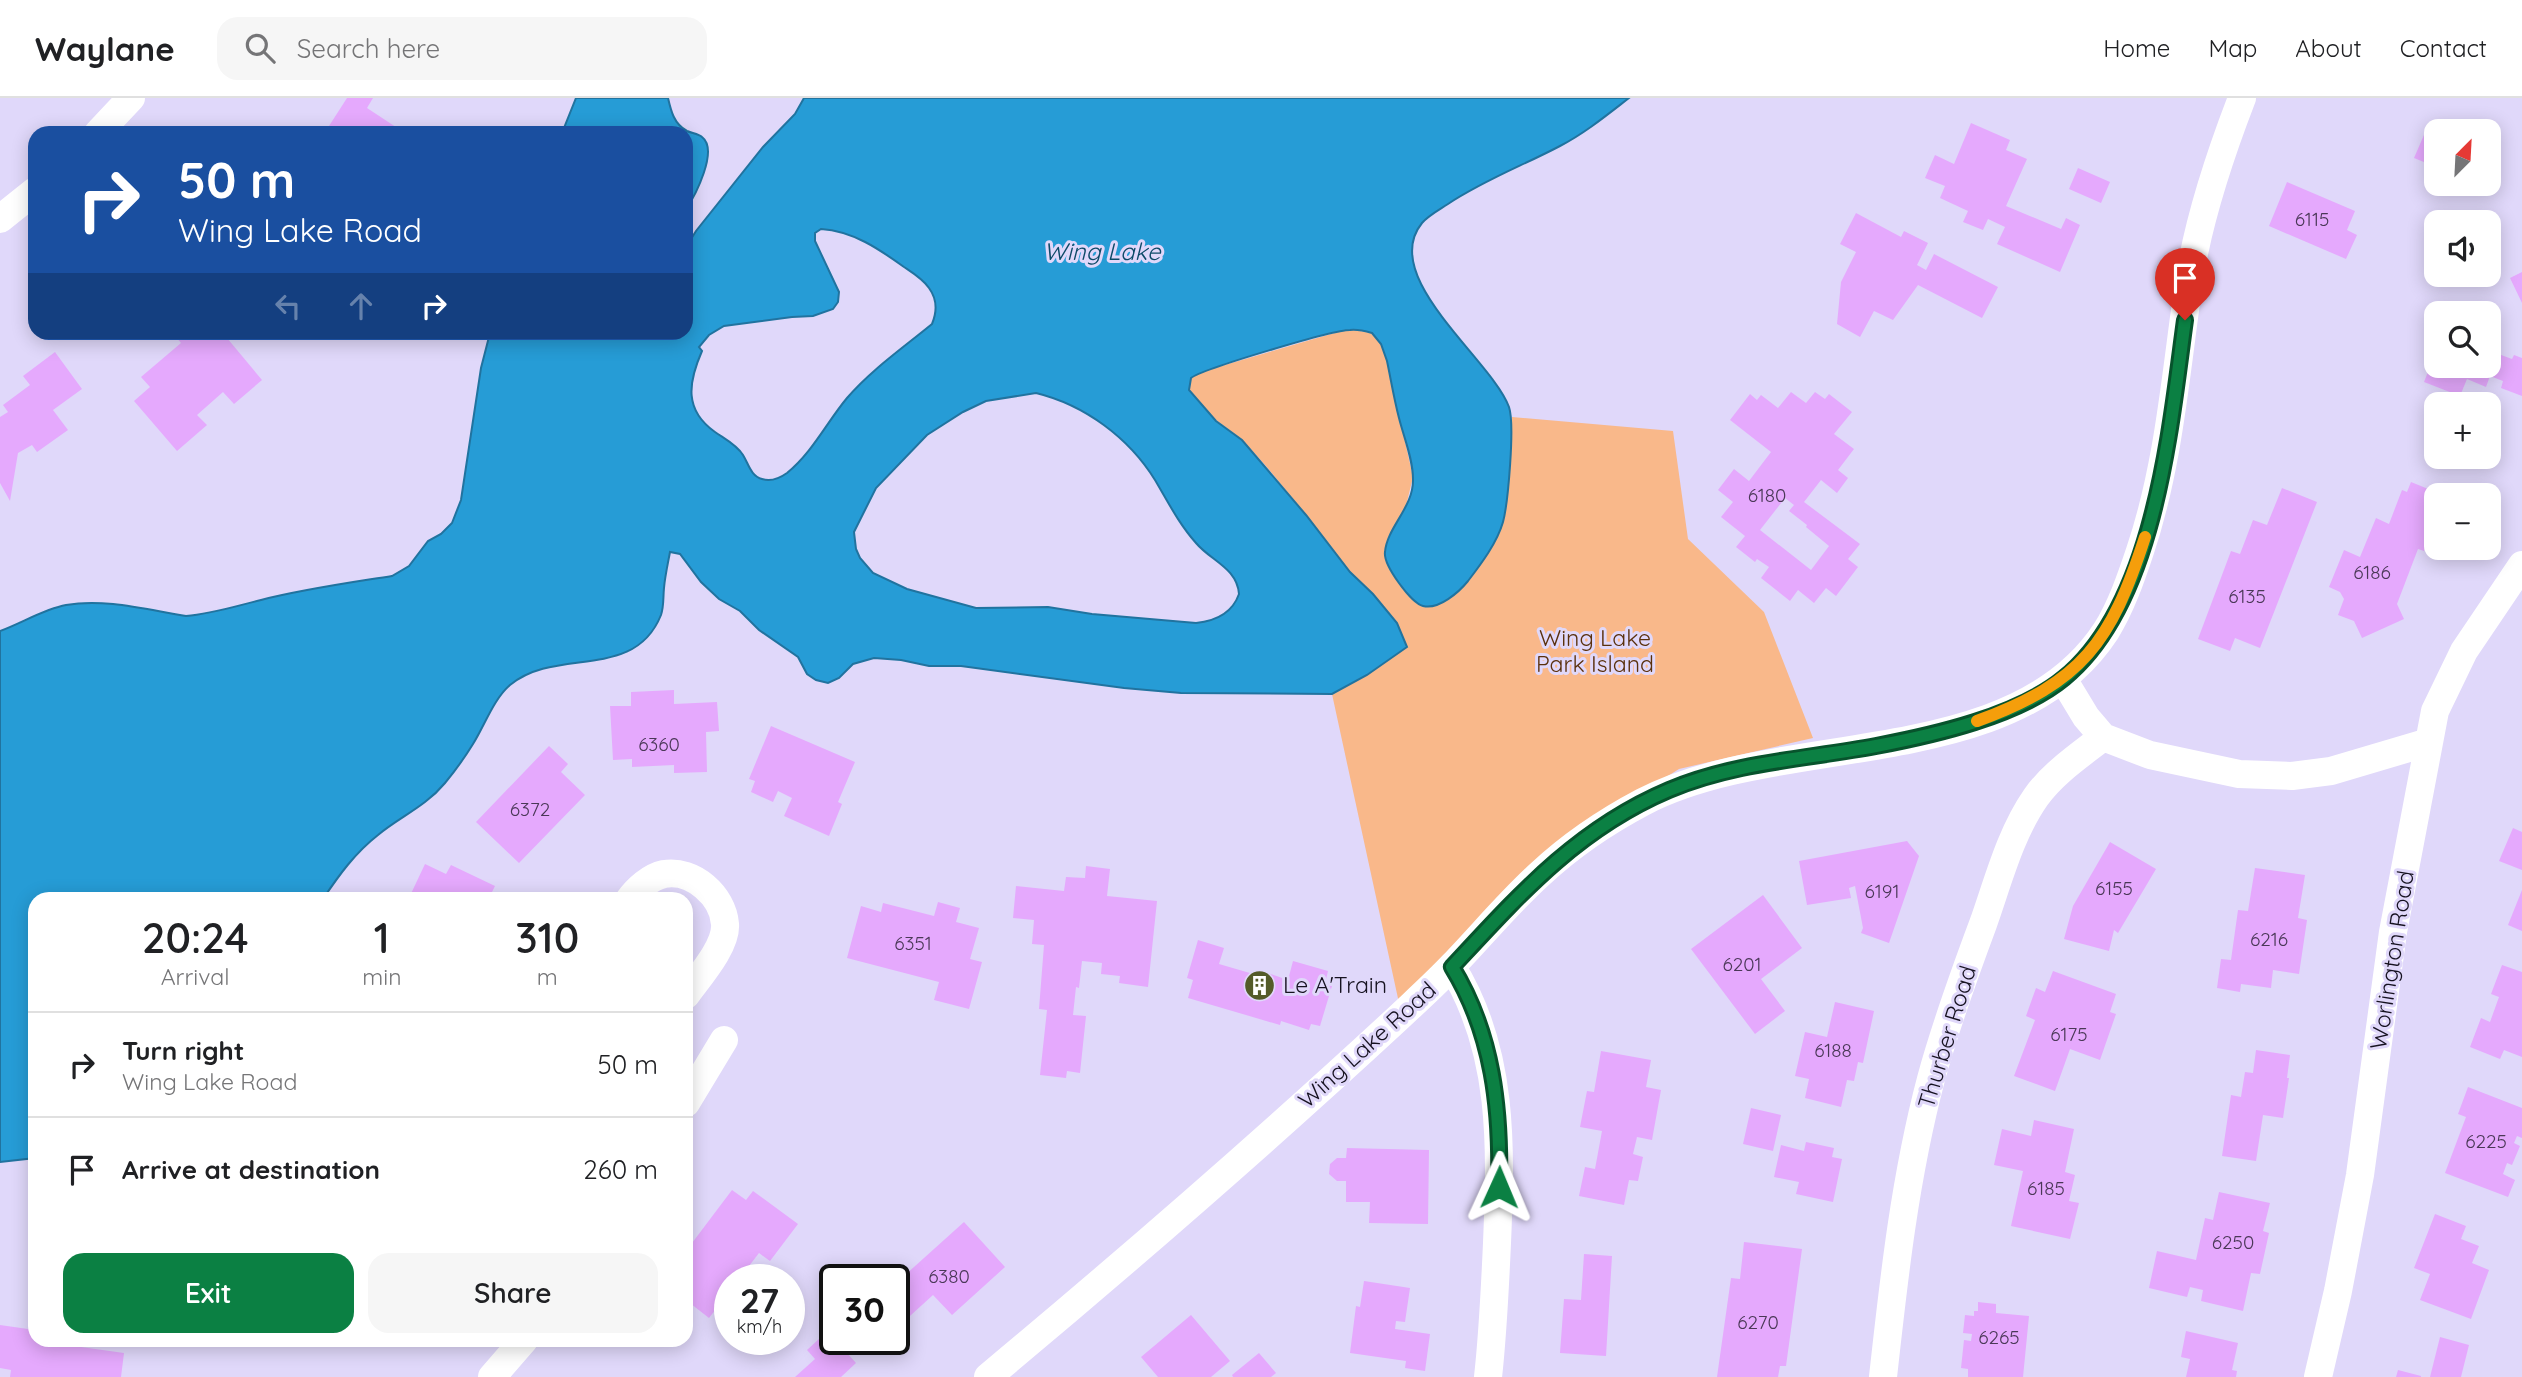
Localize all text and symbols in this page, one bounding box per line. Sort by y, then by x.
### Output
search box [217,17,707,80]
text: Waylane [35,28,175,69]
icon: search [241,29,279,67]
text: Search here [297,32,440,65]
text: Home [2103,33,2170,63]
text: Map [2208,33,2257,63]
text: About [2295,33,2362,63]
text: Contact [2400,33,2487,63]
north arrow [2424,119,2501,196]
map controls [2424,119,2501,560]
text: 50 m [178,149,295,210]
icon: right [63,154,154,245]
house number: 6115 [2295,207,2329,231]
text: Wing Lake Road [178,210,422,250]
button: sound [2424,210,2501,287]
water label: Wing Lake [1044,236,1162,266]
pin [2155,248,2215,320]
icon: arrive [2166,259,2204,297]
icon: left [269,287,307,325]
icon: ahead [342,287,380,325]
icon: right [415,287,453,325]
button: search [2424,301,2501,378]
button: + [2424,392,2501,469]
house number: 6180 [1748,483,1786,507]
button: − [2424,483,2501,560]
house number: 6186 [2353,560,2391,584]
house number: 6135 [2228,584,2266,608]
park label: Wing Lake Park Island [1536,623,1654,678]
house number: 6360 [638,732,680,756]
house number: 6372 [510,797,550,821]
street label: Worlington Road [2363,868,2420,1051]
house number: 6155 [2095,876,2133,900]
house number: 6191 [1865,879,1899,903]
text: 20:24 [142,911,249,964]
text: 1 [374,911,390,964]
text: 310 [515,911,579,964]
house number: 6216 [2250,927,2288,951]
house number: 6351 [894,931,932,955]
house number: 6201 [1722,952,1762,976]
text: Arrival [161,962,230,991]
text: min [362,962,401,991]
text: m [537,962,558,991]
street label: Thurber Road [1911,962,1982,1112]
building icon: Le A'Train [1243,968,1277,1002]
place label: Le A'Train [1283,970,1387,999]
street label: Wing Lake Road [1292,975,1442,1114]
house number: 6175 [2050,1022,2088,1046]
text: Turn right [122,1034,244,1067]
house number: 6188 [1814,1038,1852,1062]
icon: right [63,1046,101,1084]
text: 50 m [598,1048,658,1081]
text: Wing Lake Road [122,1067,297,1096]
house number: 6225 [2465,1129,2507,1153]
position arrow [1462,1150,1536,1224]
icon: arrive [63,1151,101,1189]
text: Arrive at destination [122,1153,380,1186]
text: 260 m [583,1153,658,1186]
house number: 6185 [2027,1176,2065,1200]
house number: 6250 [2212,1230,2254,1254]
button: Exit [63,1253,354,1333]
button: Share [368,1253,658,1333]
speed limit sign: 30 [819,1264,910,1355]
house number: 6380 [928,1264,970,1288]
text: 27 [740,1278,779,1322]
house number: 6270 [1737,1310,1779,1334]
text: km/h [737,1315,782,1338]
house number: 6265 [1978,1325,2020,1349]

